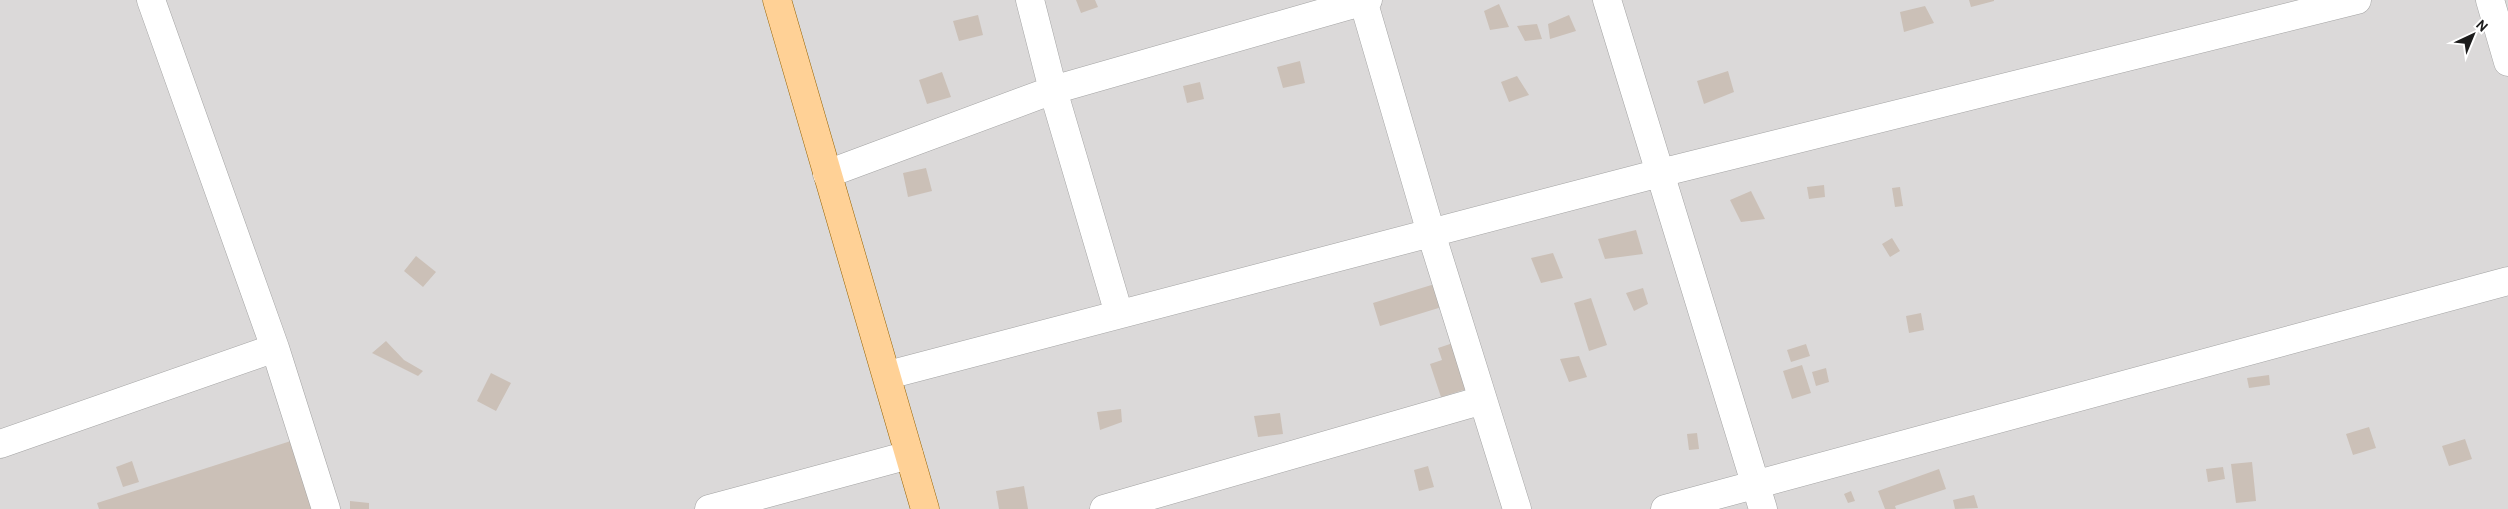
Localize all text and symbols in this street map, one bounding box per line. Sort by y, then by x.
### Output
north arrow [2448,10,2498,60]
text: N [2471,17,2491,36]

